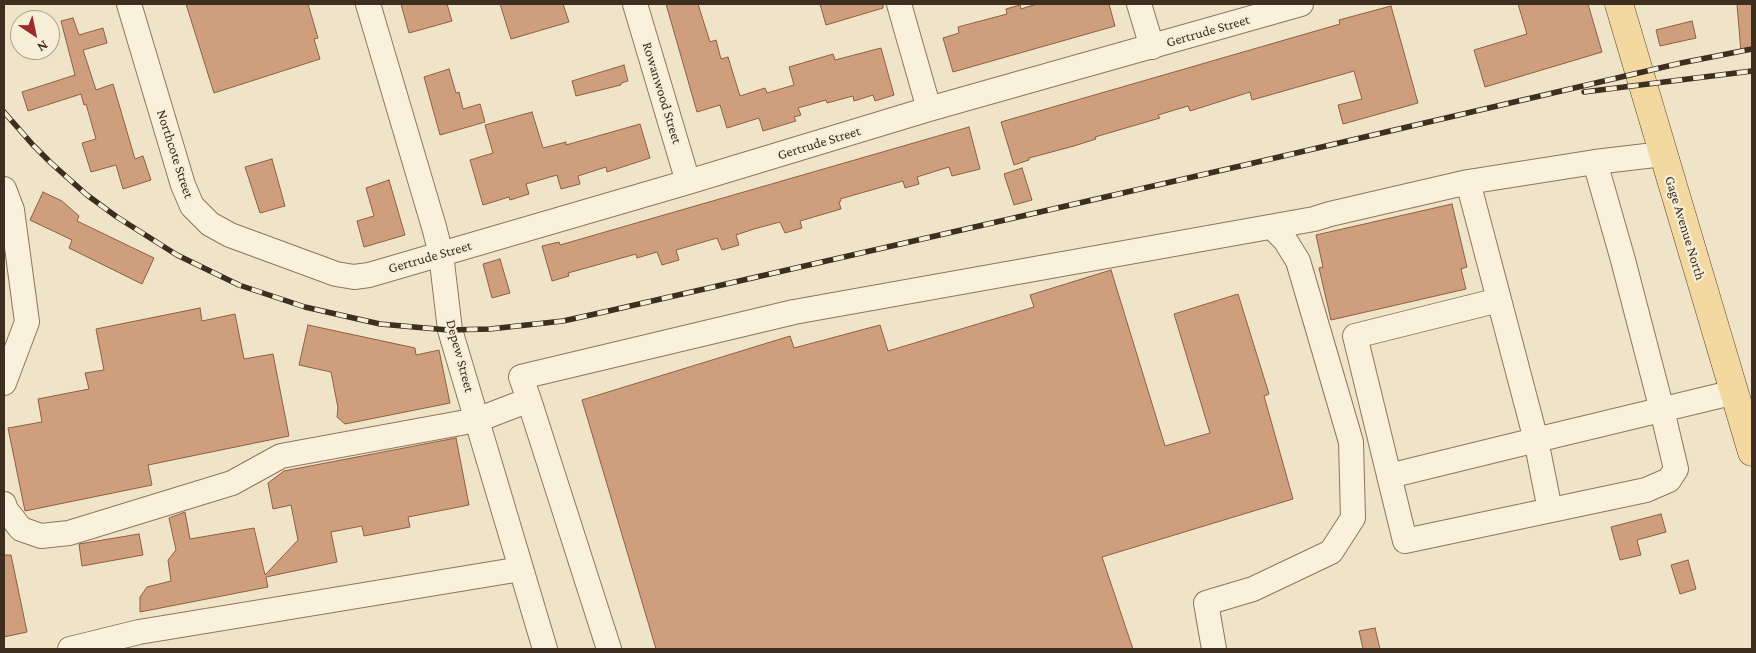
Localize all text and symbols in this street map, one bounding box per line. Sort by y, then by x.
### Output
north arrow [10,10,60,60]
street label: Gertrude Street [1164,11,1252,51]
text: N [34,37,51,56]
street label: Rowanwood Street [639,40,685,146]
street label: Northcote Street [153,108,197,200]
street label: Gertrude Street [775,122,863,164]
street label: Gage Avenue North [1661,174,1709,282]
street label: Gertrude Street [386,237,474,277]
street label: Depew Street [442,318,478,394]

